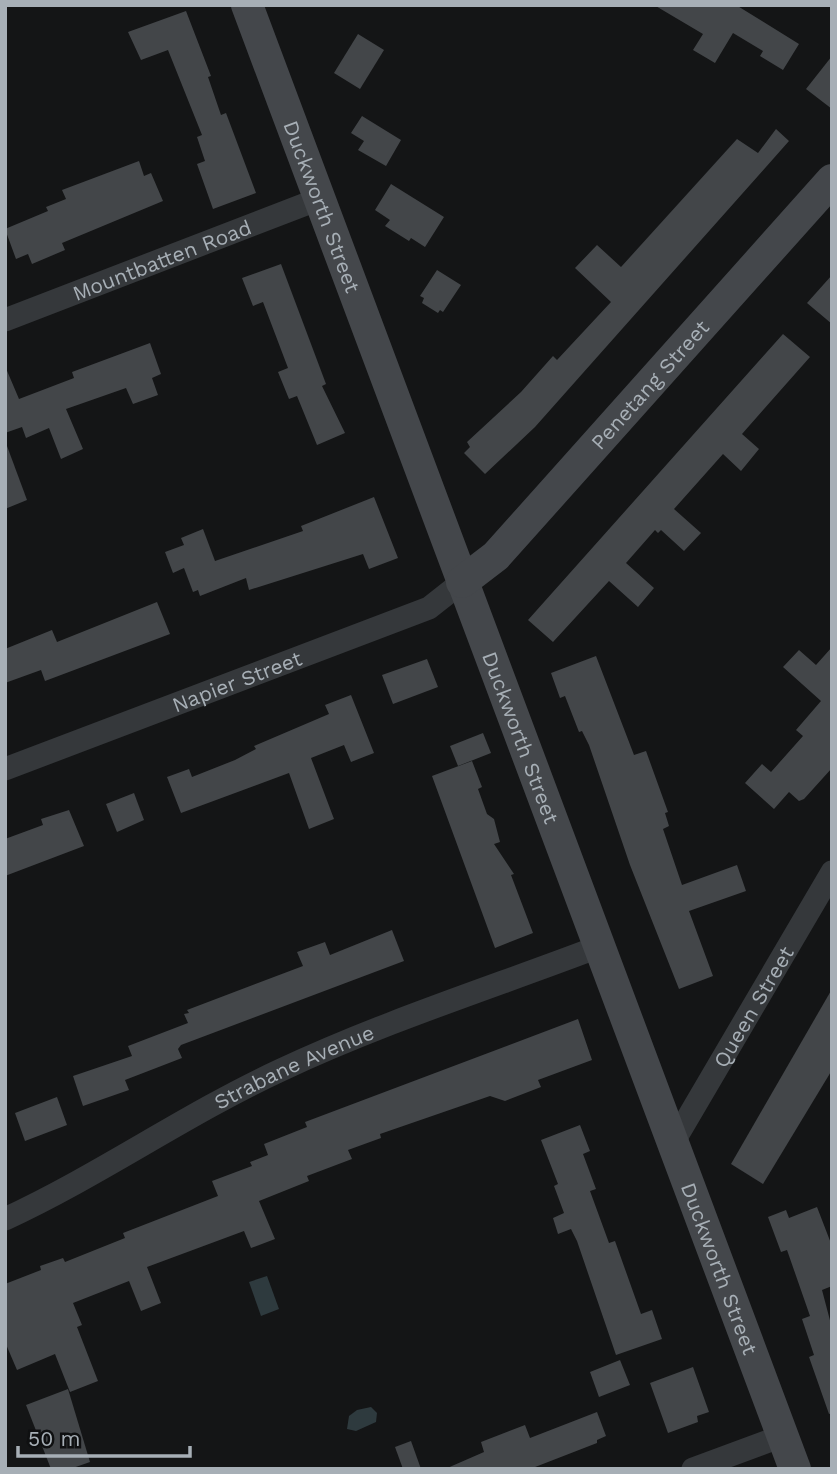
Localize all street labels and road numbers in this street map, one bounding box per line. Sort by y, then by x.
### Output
street label: Duckworth Street [279,117,366,296]
street label: Mountbatten Road [69,214,255,305]
street label: Penetang Street [585,314,714,454]
street label: Napier Street [169,645,305,717]
street label: Duckworth Street [478,648,565,827]
street label: Queen Street [708,941,798,1072]
street label: Strabane Avenue [210,1019,377,1114]
street label: Duckworth Street [676,1179,764,1358]

